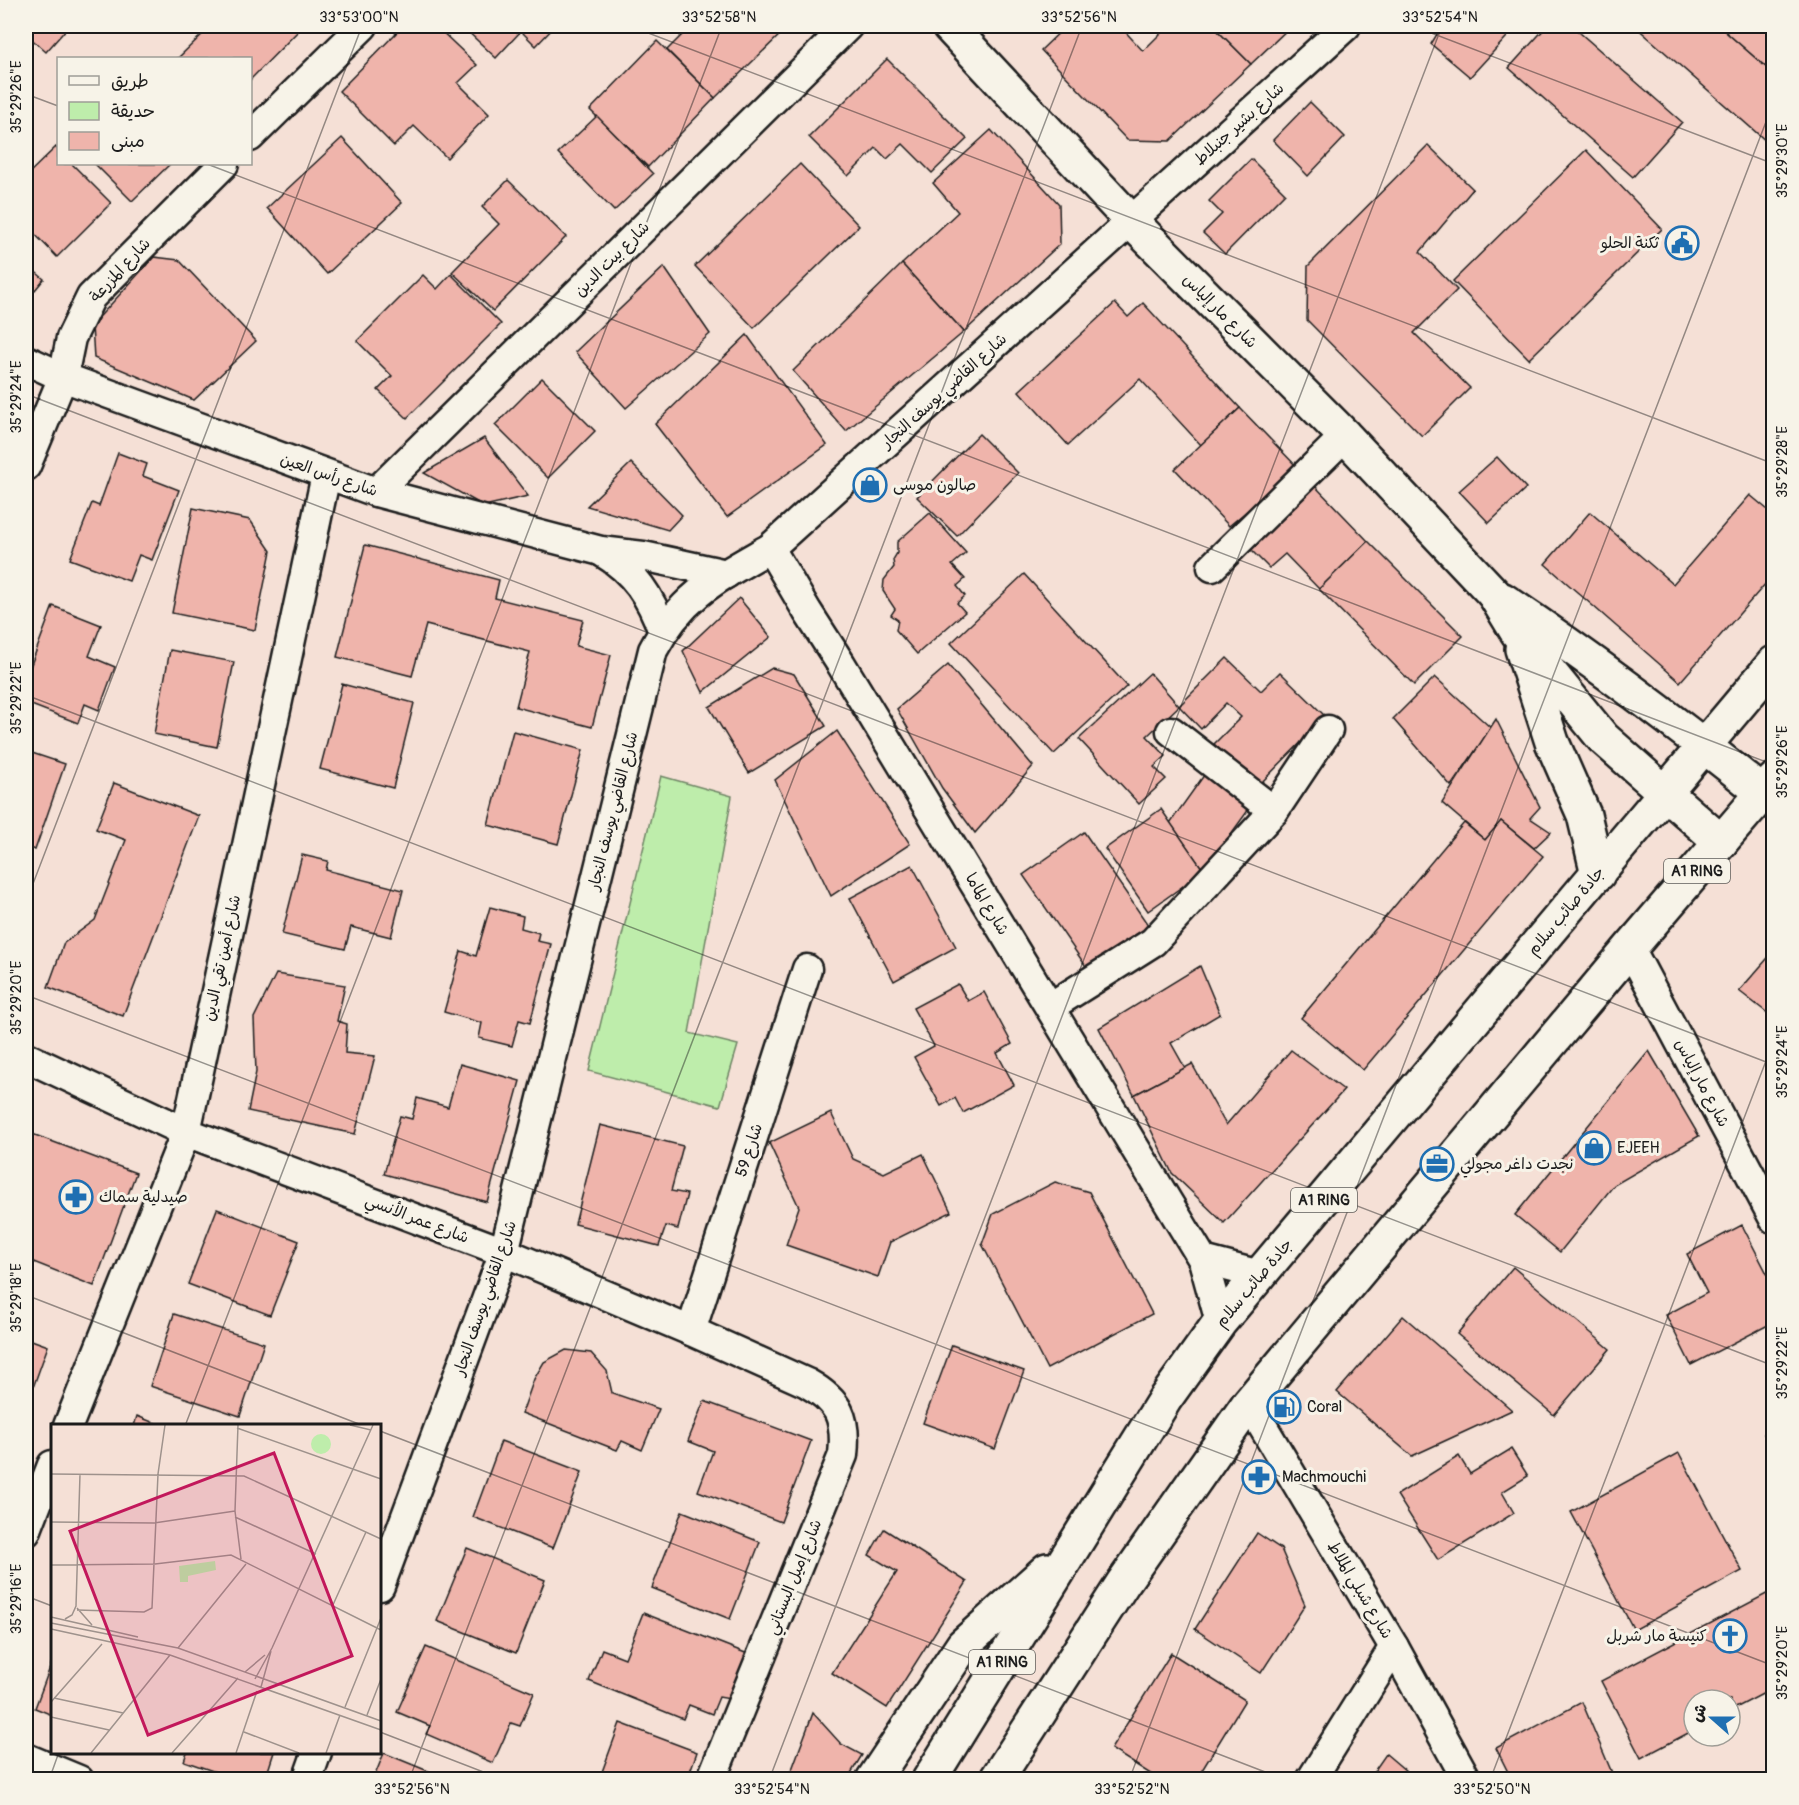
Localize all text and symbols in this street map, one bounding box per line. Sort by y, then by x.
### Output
text: 33°53'00"N [319,8,399,27]
text: 33°52'58"N [682,8,756,27]
text: 33°52'56"N [1041,8,1117,27]
text: 33°52'54"N [1402,8,1478,27]
legend [57,57,252,165]
text: 35°29'26"E [7,60,26,134]
text: طريق [111,70,149,93]
street label: شارع بشير جنبلاط [1190,78,1289,171]
text: حديقة [111,100,155,123]
text: 35°29'30"E [1773,123,1792,198]
text: مبنى [111,130,145,153]
street label: شارع بيت الدين [570,217,655,302]
public building icon: ثكنة الحلو [1664,225,1700,261]
place label: ثكنة الحلو [1600,233,1660,253]
street label: شارع المزرعة [85,234,156,307]
street label: شارع مار إلياس [1178,270,1261,353]
street label: شارع القاضي يوسف النجار [875,329,1014,457]
text: 35°29'24"E [7,360,26,434]
text: 35°29'28"E [1773,426,1792,498]
street label: شارع رأس العين [277,449,380,502]
shop icon: صالون موسى [852,467,888,503]
place label: صالون موسى [893,475,976,495]
text: 35°29'22"E [7,661,26,734]
text: 35°29'26"E [1773,725,1792,799]
street label: شارع القاضي يوسف النجار [583,730,646,895]
road number: A1 RING [1664,859,1730,883]
street label: جادة صائب سلام [1523,863,1610,961]
street label: شارع الماما [960,869,1013,939]
street label: شارع أمين تقي الدين [199,893,249,1024]
text: 35°29'20"E [7,960,26,1035]
text: 35°29'24"E [1773,1025,1792,1099]
street label: شارع مار إلياس [1669,1035,1734,1131]
street label: شارع 59 [731,1121,768,1180]
shop icon: EJEEH [1576,1130,1612,1166]
place label: EJEEH [1617,1138,1660,1158]
office icon: نجدت داغر مجولي [1419,1146,1455,1182]
place label: نجدت داغر مجولي [1460,1154,1574,1178]
pharmacy icon: صيدلية سماك [58,1179,94,1215]
place label: صيدلية سماك [99,1187,188,1207]
road number: A1 RING [1291,1188,1357,1212]
street label: شارع عمر الأنسي [361,1189,472,1252]
street label: شارع القاضي يوسف النجار [448,1218,525,1381]
street label: جادة صائب سلام [1211,1235,1298,1333]
text: 35°29'18"E [7,1263,26,1333]
text: 35°29'22"E [1773,1326,1792,1399]
fuel station icon: Coral [1266,1389,1302,1425]
place label: Coral [1307,1397,1342,1417]
inset map [51,1424,381,1754]
pharmacy icon: Machmouchi [1241,1459,1277,1495]
place label: Machmouchi [1282,1467,1366,1487]
street label: شارع إميل البستاني [762,1516,830,1639]
street label: شارع شبلي الملاط [1320,1538,1397,1645]
text: 35°29'16"E [7,1563,26,1634]
church icon: كنيسة مار شربل [1712,1618,1748,1654]
text: 35°29'20"E [1773,1625,1792,1700]
place label: كنيسة مار شربل [1606,1626,1707,1646]
road number: A1 RING [969,1650,1035,1674]
north arrow [1682,1688,1742,1748]
text: ش [1686,1701,1711,1725]
text: 33°52'56"N [374,1780,450,1799]
text: 33°52'54"N [734,1780,810,1799]
text: 33°52'52"N [1094,1780,1170,1799]
text: 33°52'50"N [1453,1780,1531,1799]

